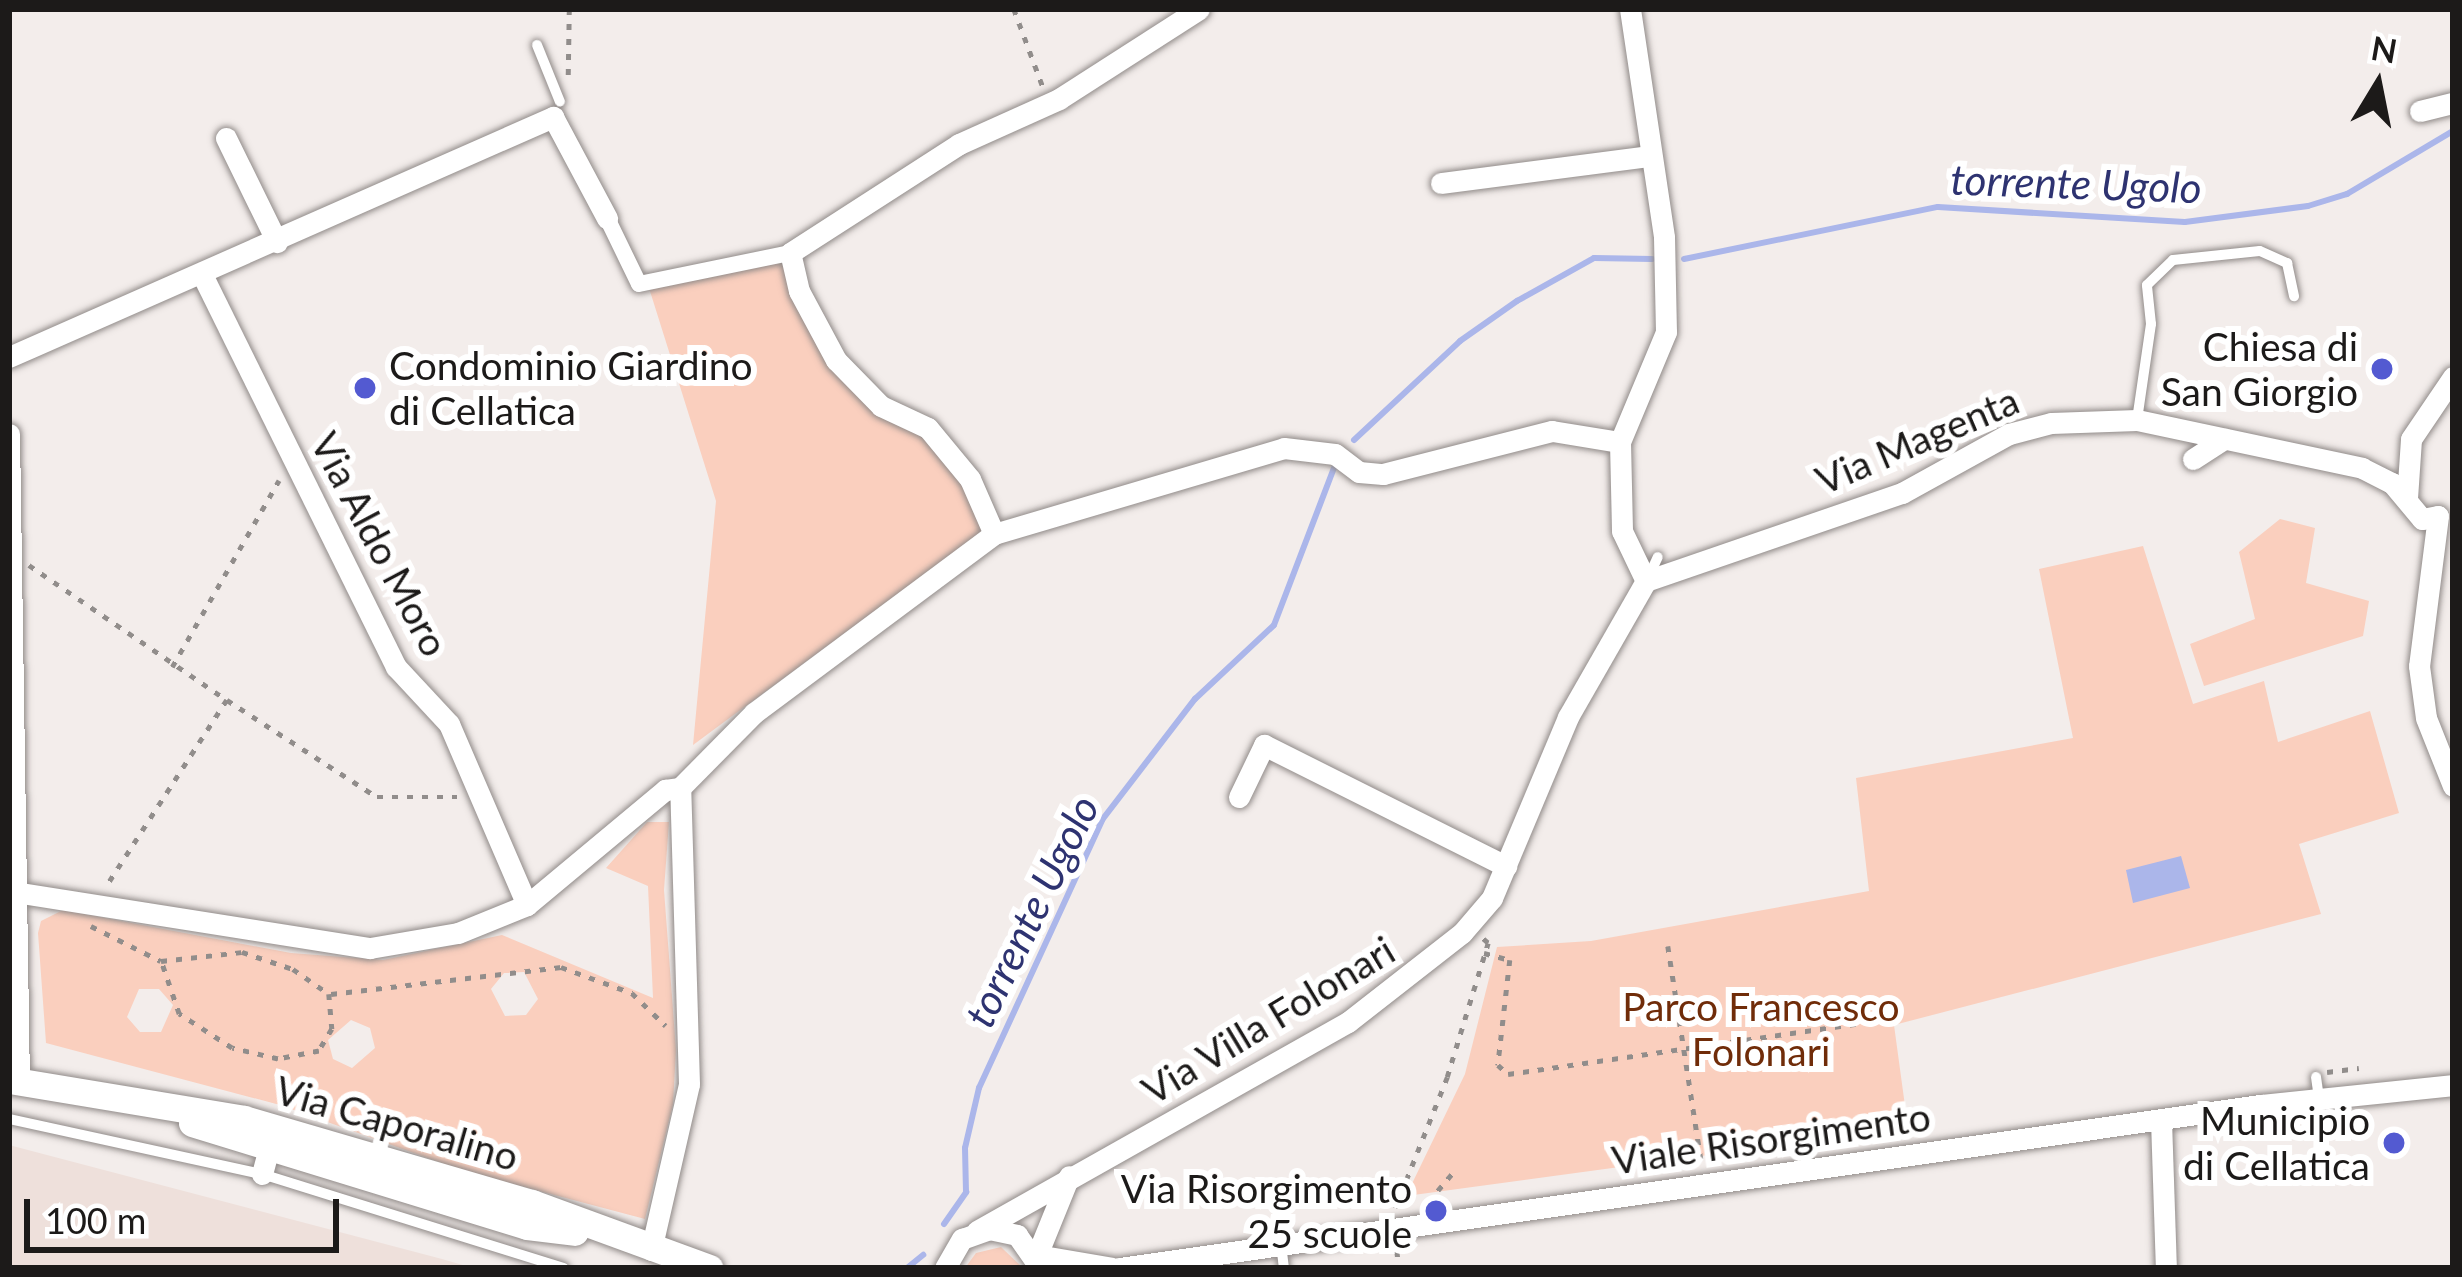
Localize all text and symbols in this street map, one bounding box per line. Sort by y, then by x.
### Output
north arrow [2318,24,2438,144]
text: N [2368,27,2400,70]
water label: torrente Ugolo [1950,153,2202,213]
place label: Chiesa di San Giorgio [2161,324,2358,415]
place label: Condominio Giardino di Cellatica [389,343,753,434]
marker: Chiesa di San Giorgio [2369,356,2395,382]
marker: Condominio Giardino di Cellatica [352,375,378,401]
street label: Via Magenta [1809,376,2025,504]
street label: Via Aldo Moro [301,424,459,664]
water label: torrente Ugolo [953,787,1109,1035]
street label: Via Villa Folonari [1133,926,1403,1114]
park label: Parco Francesco Folonari [1622,984,1900,1075]
street label: Via Caporalino [270,1066,524,1180]
street label: Viale Risorgimento [1609,1092,1933,1184]
place label: Municipio di Cellatica [2183,1098,2370,1189]
marker: Municipio di Cellatica [2381,1130,2407,1156]
place label: Via Risorgimento 25 scuole [1121,1166,1412,1257]
scale bar [30,1175,345,1249]
text: 100 m [45,1198,146,1242]
marker: Via Risorgimento 25 scuole [1423,1198,1449,1224]

